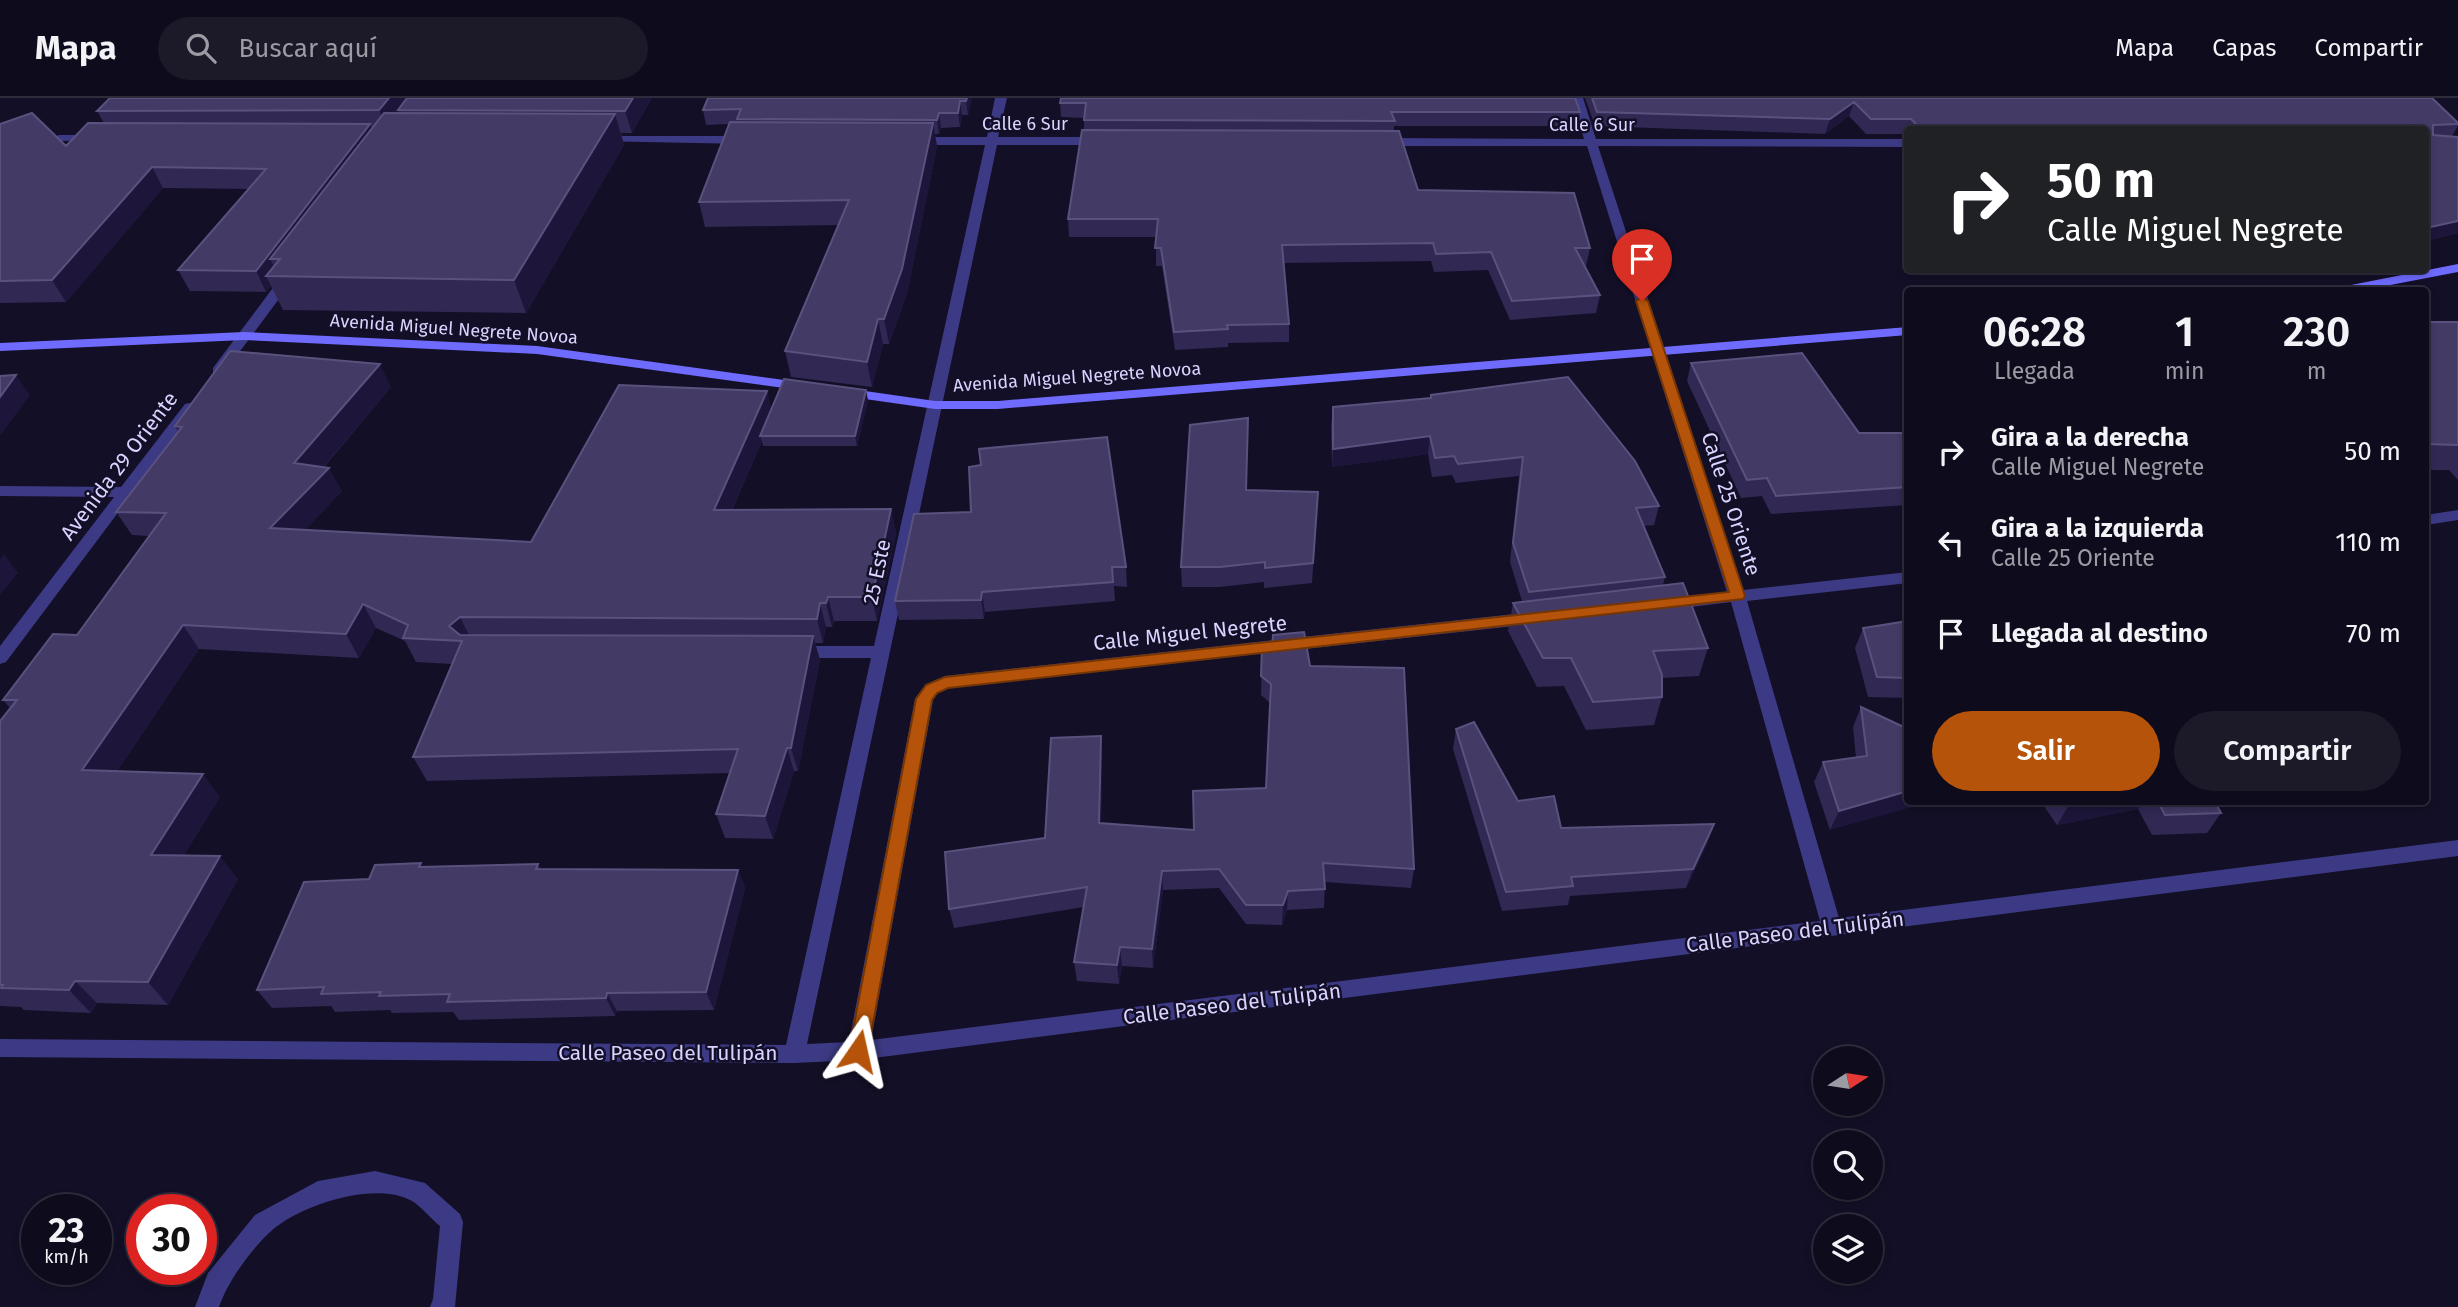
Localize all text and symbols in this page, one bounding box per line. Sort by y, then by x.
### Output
search box [158,17,648,80]
text: Mapa [35,28,116,68]
icon: search [182,29,220,67]
text: Buscar aquí [238,33,377,64]
text: Mapa [2115,34,2174,62]
text: Capas [2212,34,2276,62]
text: Compartir [2314,34,2423,62]
street label: Calle 6 Sur [982,113,1068,135]
street label: Calle 6 Sur [1549,114,1635,136]
text: 50 m [2047,151,2155,210]
icon: right [1932,154,2023,245]
text: Calle Miguel Negrete [2047,211,2344,249]
pin [1612,229,1672,301]
icon: arrive [1623,240,1661,278]
text: 06:28 [1983,307,2086,357]
text: 1 [2175,307,2194,357]
text: 230 [2283,307,2350,357]
street label: Avenida Miguel Negrete Novoa [329,309,579,349]
street label: Avenida Miguel Negrete Novoa [952,357,1202,397]
text: Llegada [1994,357,2075,385]
text: min [2165,357,2204,385]
text: m [2307,357,2327,385]
street label: Avenida 29 Oriente [55,387,183,545]
text: Gira a la derecha [1991,422,2189,453]
street label: Calle 25 Oriente [1696,429,1766,579]
icon: right [1932,433,1970,471]
text: 50 m [2344,436,2401,467]
text: Calle Miguel Negrete [1991,453,2204,481]
text: Gira a la izquierda [1991,513,2204,544]
icon: left [1932,524,1970,562]
text: 110 m [2335,527,2401,558]
street label: 25 Este [857,537,897,607]
text: Calle 25 Oriente [1991,544,2155,572]
street label: Calle Miguel Negrete [1092,610,1288,656]
icon: arrive [1932,615,1970,653]
text: Llegada al destino [1991,618,2208,649]
text: 70 m [2346,618,2401,649]
button: Salir [1932,711,2160,791]
button: Compartir [2174,711,2401,791]
street label: Calle Paseo del Tulipán [1685,906,1905,958]
street label: Calle Paseo del Tulipán [1122,978,1342,1030]
position arrow [821,1014,895,1088]
street label: Calle Paseo del Tulipán [558,1040,778,1066]
north arrow [1813,1046,1883,1116]
map controls [1813,1046,1883,1284]
button: search [1813,1130,1883,1200]
speed limit sign: 30 [126,1194,217,1285]
text: 23 [48,1209,85,1251]
button: layers [1813,1214,1883,1284]
text: km/h [44,1246,89,1268]

